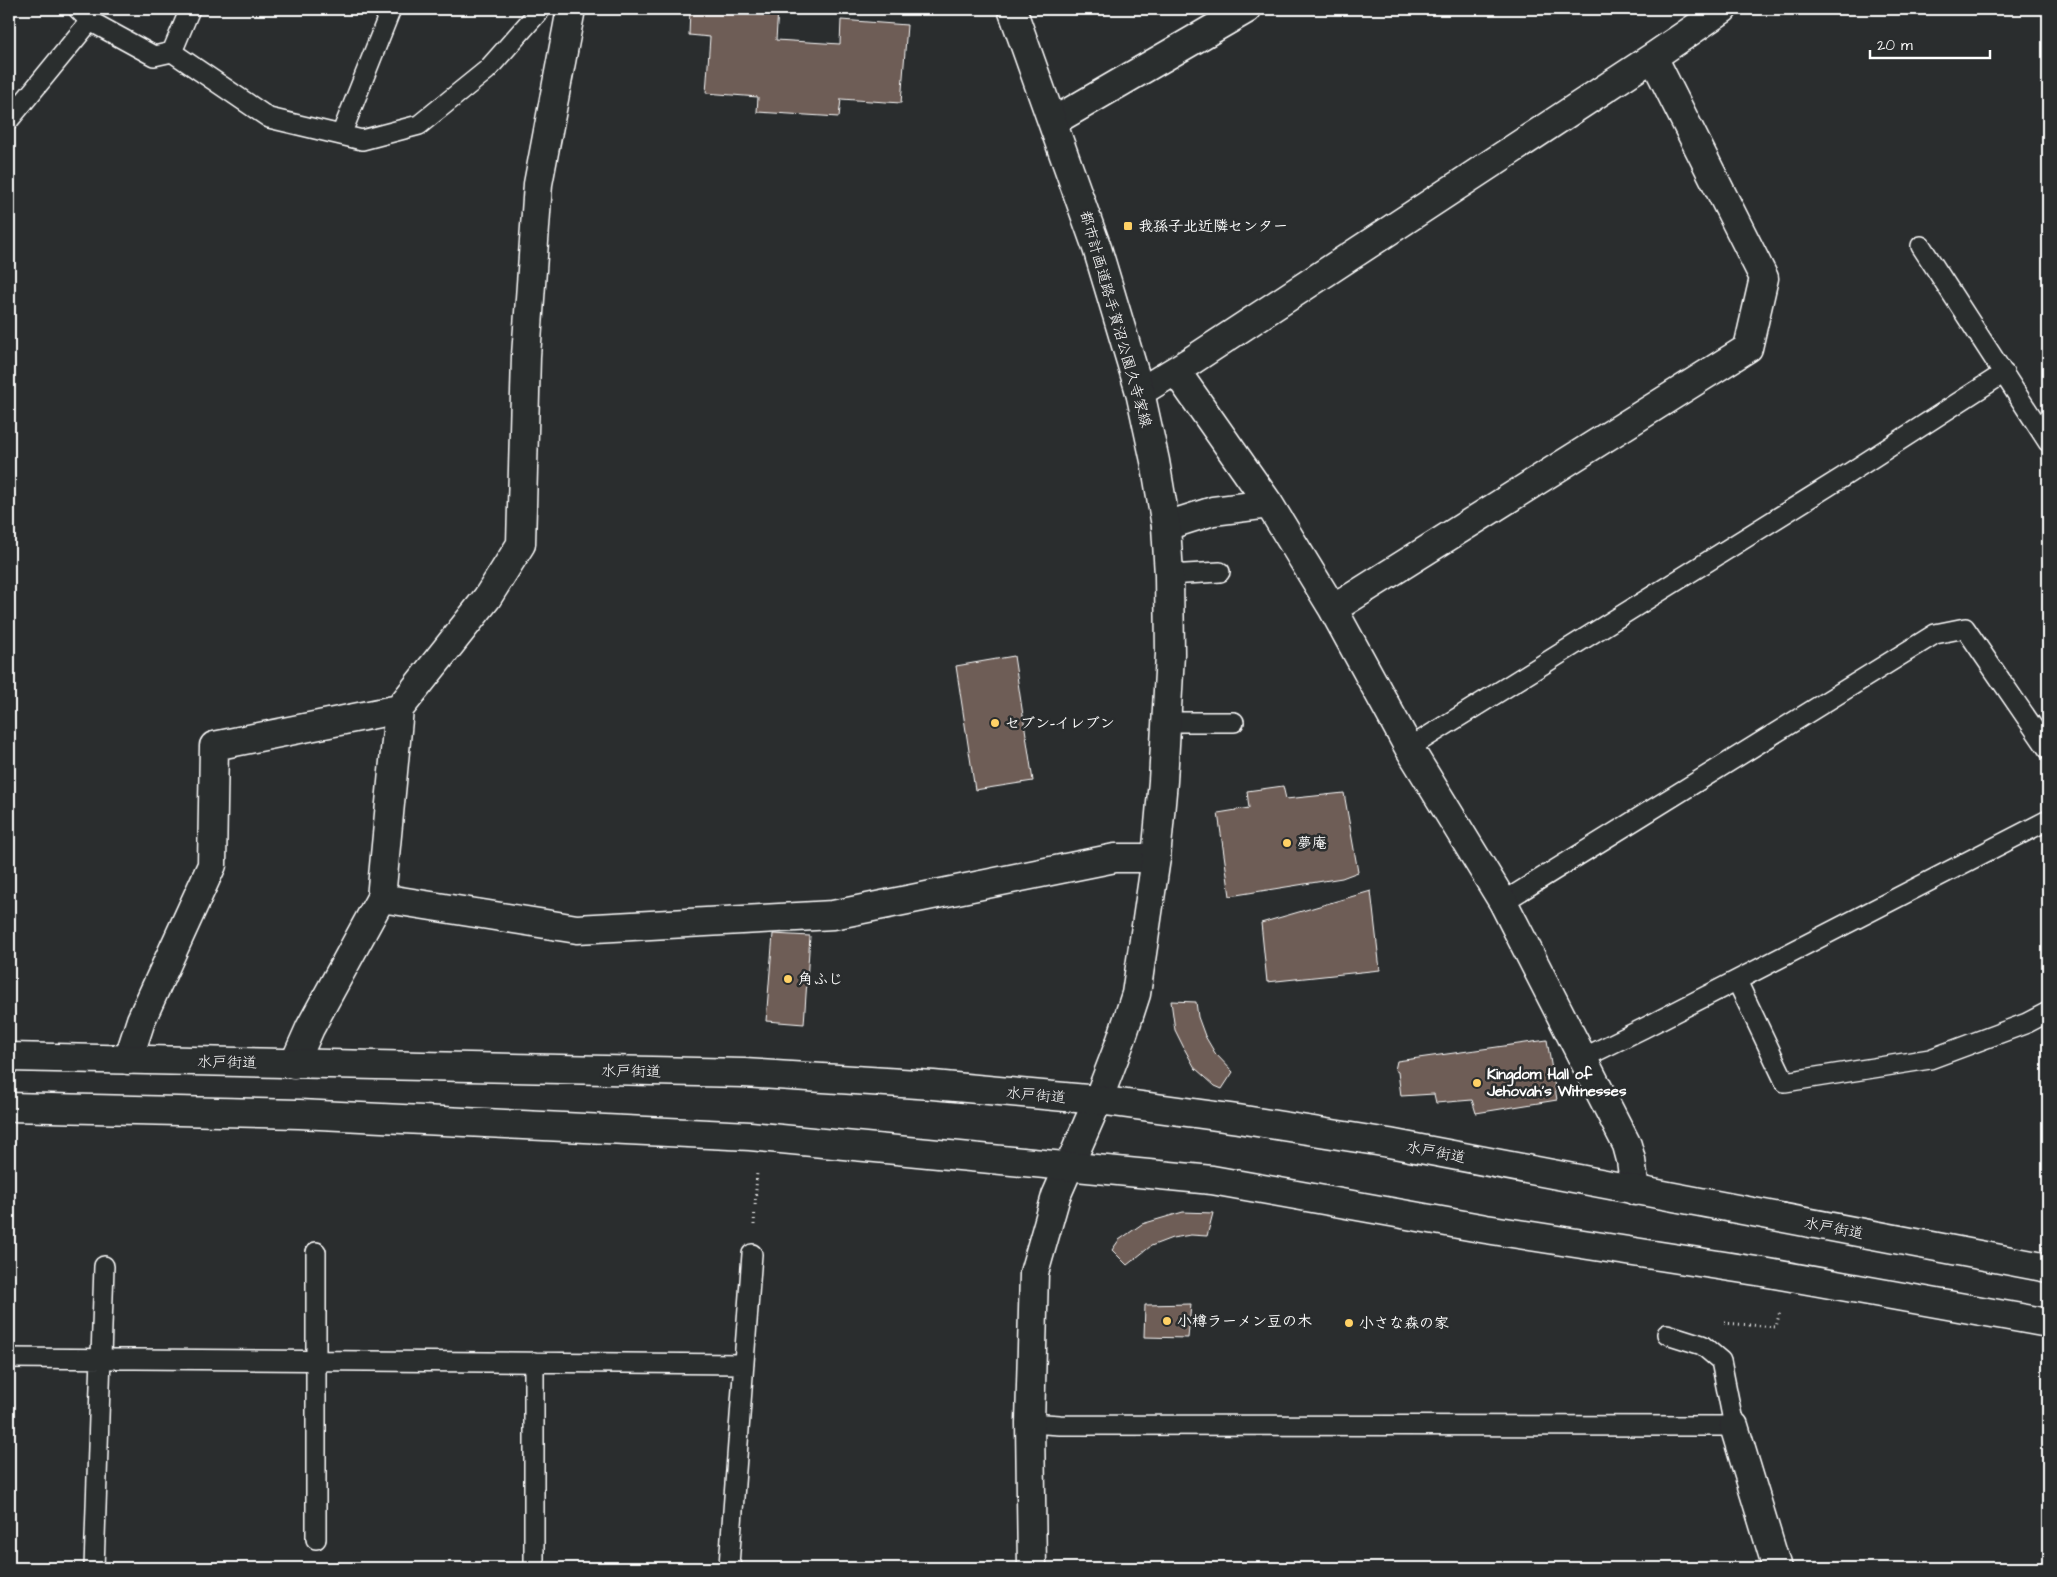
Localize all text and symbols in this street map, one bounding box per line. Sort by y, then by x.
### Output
scale bar [1870,28,1990,60]
text: 20 m [1877,35,1913,56]
street label: 都市計画道路手賀沼公園久寺家線 [1074,208,1157,430]
place label: 我孫子北近隣センター [1138,216,1288,237]
marker: 我孫子北近隣センター [1122,220,1134,232]
place label: セブン-イレブン [1005,713,1115,734]
marker: セブン-イレブン [989,717,1001,729]
place label: 夢庵 [1297,833,1327,854]
marker: 夢庵 [1281,837,1293,849]
place label: 角ふじ [798,969,843,990]
marker: 角ふじ [782,973,794,985]
street label: 水戸街道 [197,1051,257,1074]
street label: 水戸街道 [601,1060,661,1083]
place label: Kingdom Hall of Jehovah's Witnesses [1486,1064,1627,1102]
marker: Kingdom Hall of Jehovah's Witnesses [1471,1077,1483,1089]
street label: 水戸街道 [1005,1082,1067,1109]
street label: 水戸街道 [1404,1136,1467,1169]
street label: 水戸街道 [1802,1212,1865,1245]
place label: 小樽ラーメン豆の木 [1177,1311,1312,1332]
place label: 小さな森の家 [1359,1313,1449,1334]
marker: 小樽ラーメン豆の木 [1161,1315,1173,1327]
marker: 小さな森の家 [1343,1317,1355,1329]

